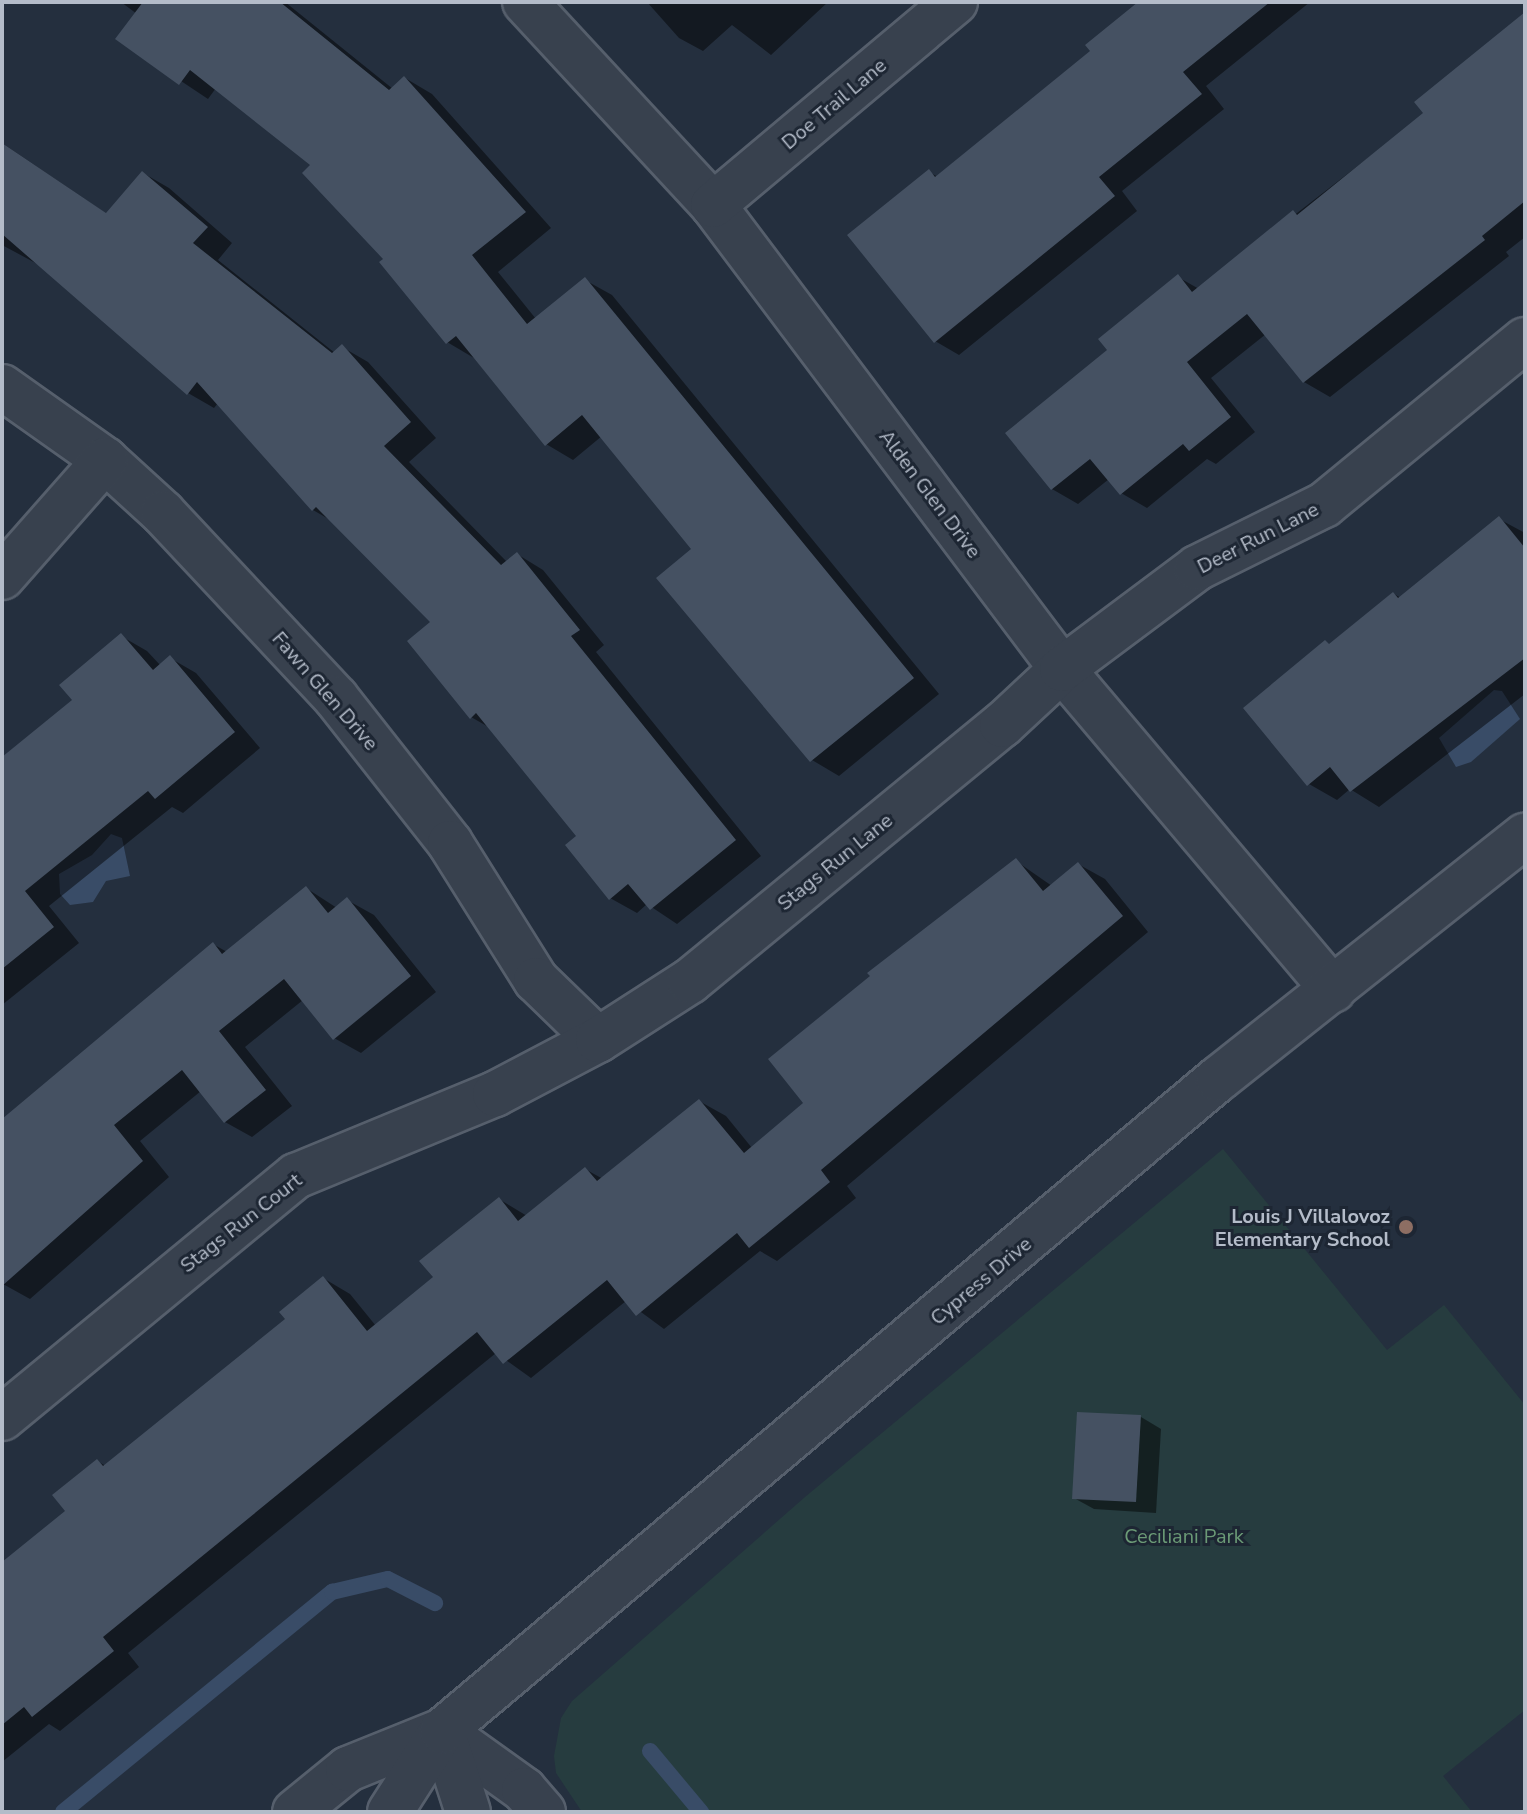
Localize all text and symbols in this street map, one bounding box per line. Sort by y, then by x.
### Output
street label: Doe Trail Lane [777,53,891,155]
street label: Alden Glen Drive [874,425,986,563]
street label: Deer Run Lane [1193,497,1323,579]
street label: Fawn Glen Drive [267,627,383,755]
street label: Stags Run Lane [773,808,897,916]
street label: Stags Run Court [176,1168,306,1278]
place label: Louis J Villalovoz Elementary School [1215,1204,1390,1251]
marker: Louis J Villalovoz Elementary School [1397,1218,1415,1236]
street label: Cypress Drive [926,1232,1036,1330]
park label: Ceciliani Park [1124,1524,1244,1548]

